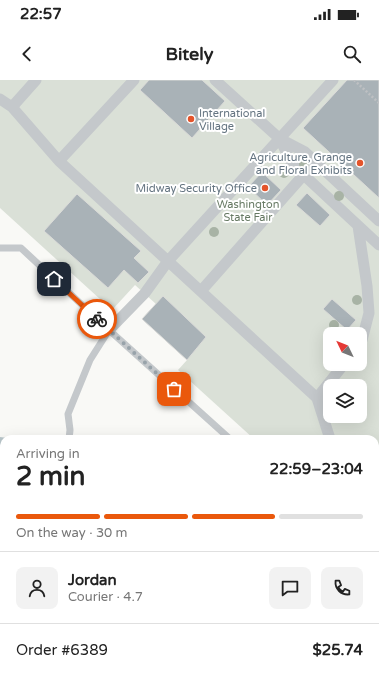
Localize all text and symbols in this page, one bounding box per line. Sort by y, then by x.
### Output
text: 22:57 [20,5,62,23]
icon: back [16,43,38,65]
text: Bitely [166,43,213,65]
icon: search [341,43,363,65]
place label: International Village [199,107,265,133]
marker: International Village [186,114,196,124]
place label: Agriculture, Grange and Floral Exhibits [249,151,352,177]
marker: Agriculture, Grange and Floral Exhibits [355,158,365,168]
place label: Midway Security Office [136,182,257,195]
marker: Midway Security Office [260,183,270,193]
park label: Washington State Fair [217,198,279,224]
pin [37,262,71,296]
icon: home [43,268,65,290]
courier [77,299,117,339]
icon: bike [86,308,108,330]
north arrow [323,327,367,371]
map controls [323,327,367,423]
pin [157,372,191,406]
icon: bag [163,378,185,400]
button: layers [323,379,367,423]
text: Arriving in [16,446,80,462]
text: 22:59–23:04 [270,460,363,478]
text: 2 min [16,461,85,492]
text: On the way · 30 m [16,525,128,541]
button: person [16,567,58,609]
button: chat [269,567,311,609]
button: phone [321,567,363,609]
text: Jordan [68,571,117,589]
text: Courier · 4.7 [68,589,143,605]
text: Order #6389 [16,641,108,659]
text: $25.74 [312,641,363,659]

